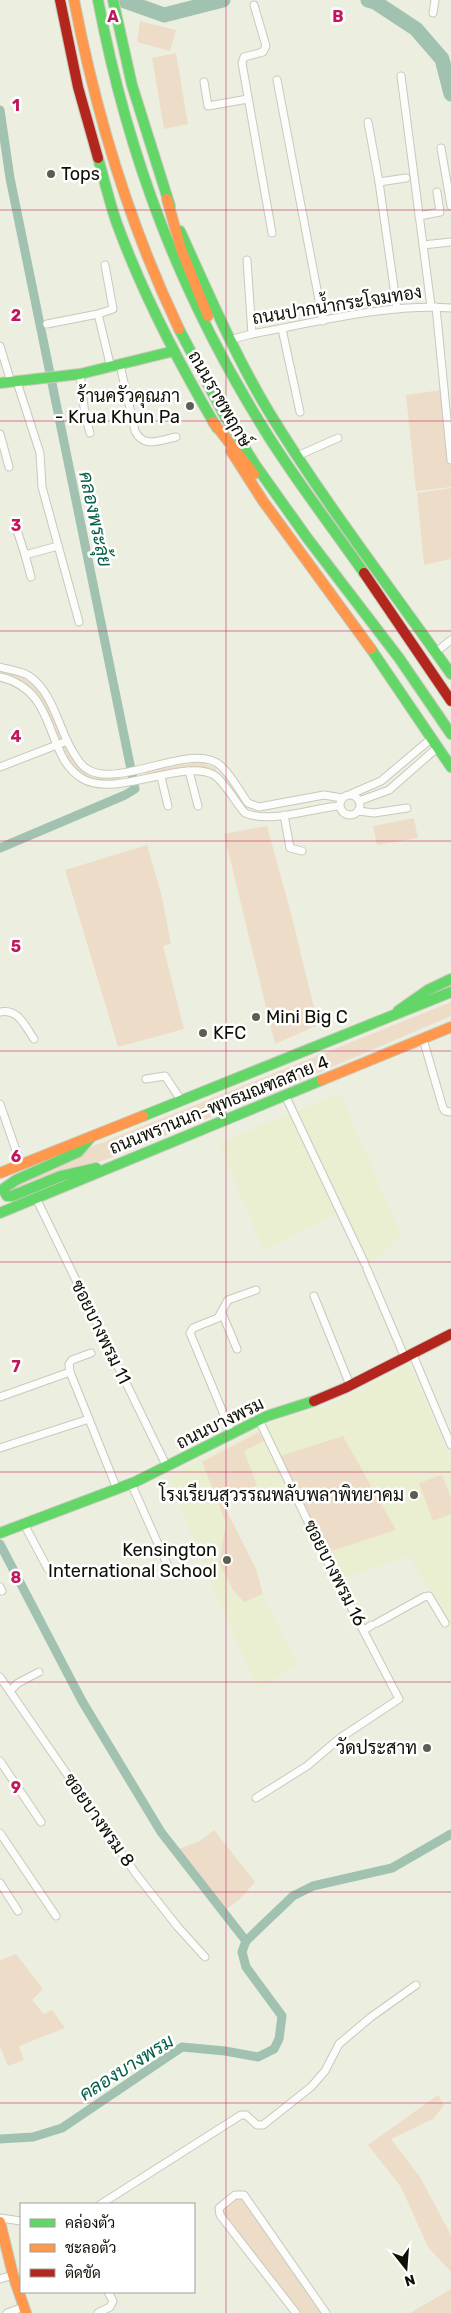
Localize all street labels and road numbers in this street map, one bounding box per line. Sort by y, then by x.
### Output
street label: ถนนปากน้ำกระโจมทอง [250,276,423,329]
street label: ถนนราชพฤกษ์ [184,346,259,452]
street label: ถนนพรานนก-พุทธมณฑลสาย 4 [106,1051,332,1160]
street label: ซอยบางพรม 11 [66,1276,136,1388]
street label: ถนนบางพรม [173,1392,267,1454]
street label: ซอยบางพรม 16 [299,1516,371,1630]
street label: ซอยบางพรม 8 [59,1769,139,1871]

